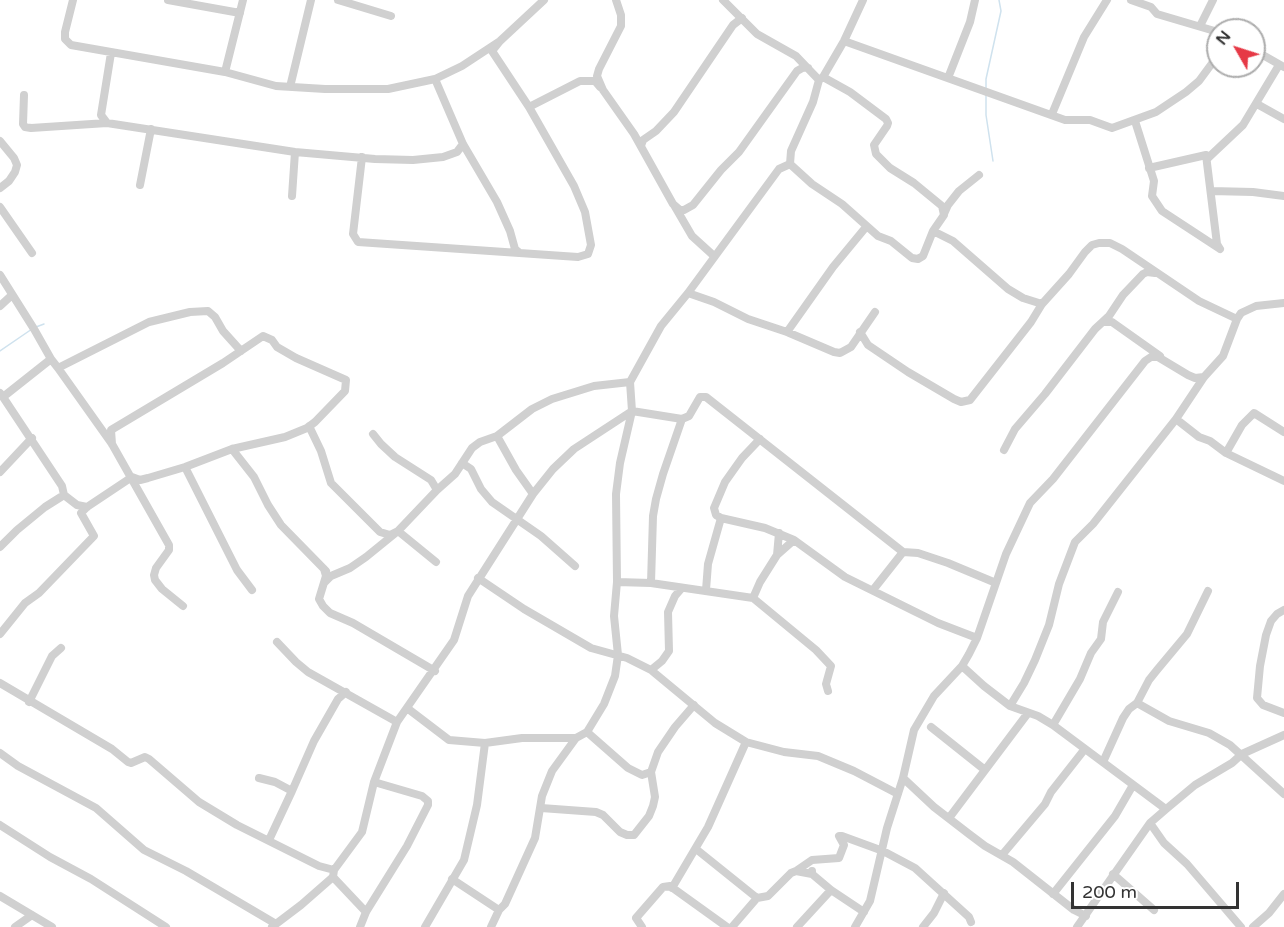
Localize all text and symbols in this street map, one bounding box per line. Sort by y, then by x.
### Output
north arrow [1206,18,1266,78]
text: N [1212,27,1235,49]
scale bar [1074,870,1242,908]
text: 200 m [1082,881,1137,903]

